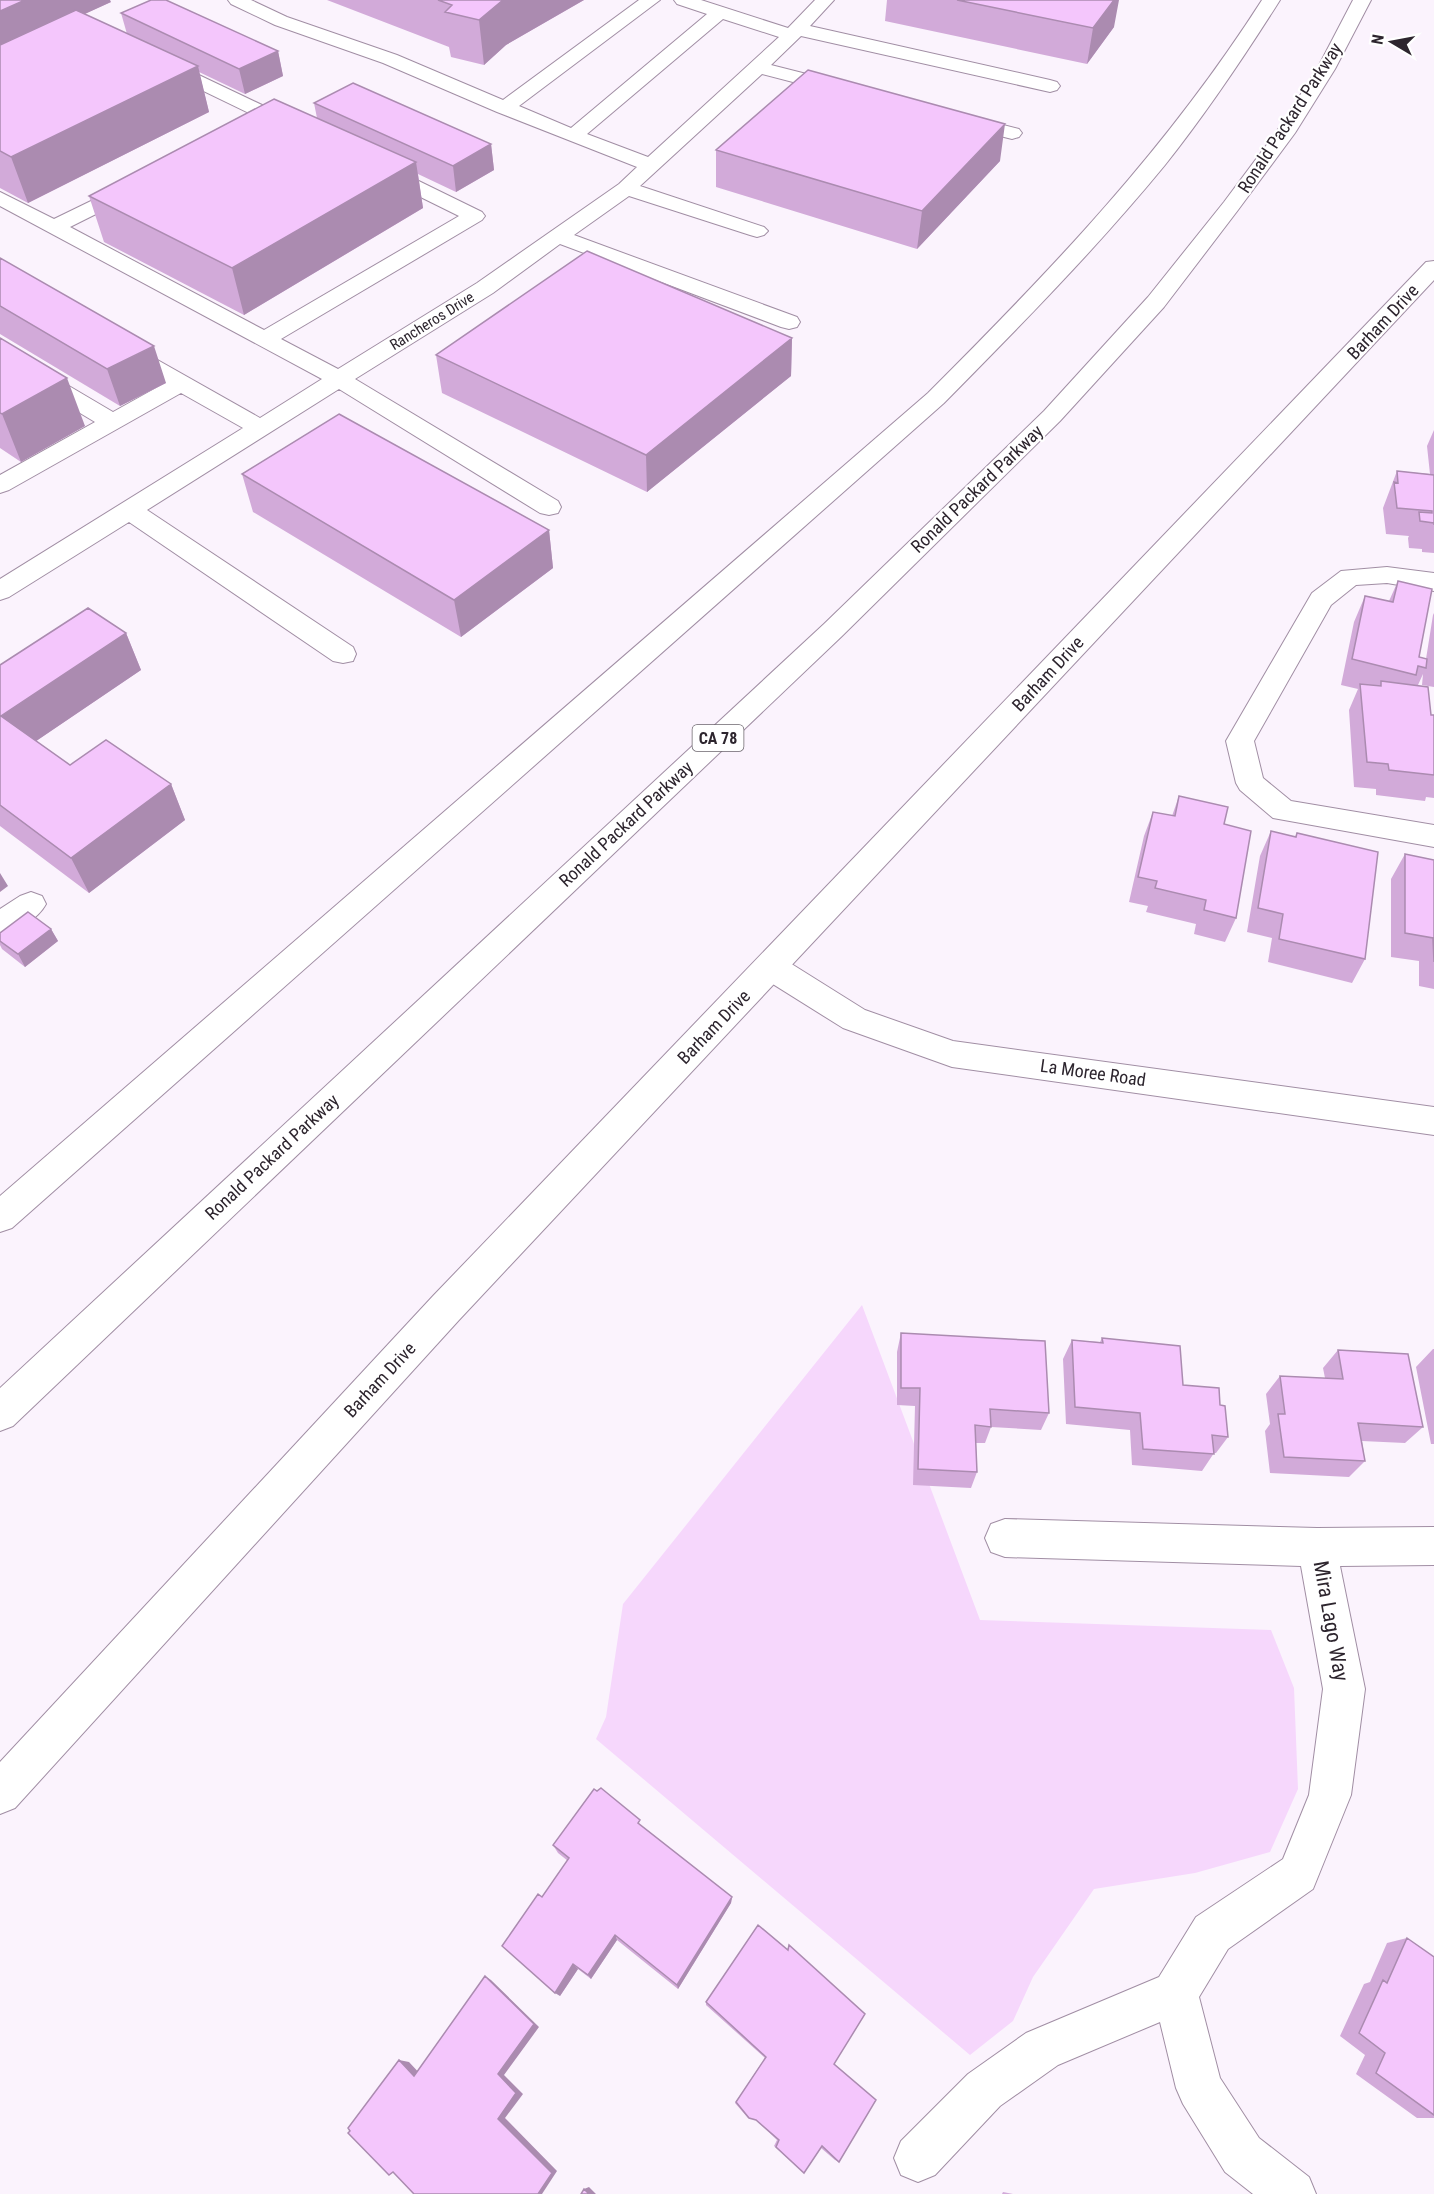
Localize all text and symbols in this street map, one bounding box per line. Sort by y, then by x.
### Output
north arrow [1362,12,1422,72]
text: N [1368,33,1388,46]
street label: Ronald Packard Parkway [1233,38,1346,197]
street label: Barham Drive [1343,280,1423,364]
street label: Rancheros Drive [387,288,477,354]
street label: Ronald Packard Parkway [906,420,1047,557]
street label: Barham Drive [1008,632,1088,716]
road number: CA 78 [692,725,744,751]
street label: Ronald Packard Parkway [555,756,697,891]
street label: Barham Drive [673,985,754,1068]
street label: La Moree Road [1039,1055,1147,1090]
street label: Ronald Packard Parkway [201,1089,343,1224]
street label: Barham Drive [340,1338,420,1422]
street label: Mira Lago Way [1309,1559,1353,1683]

